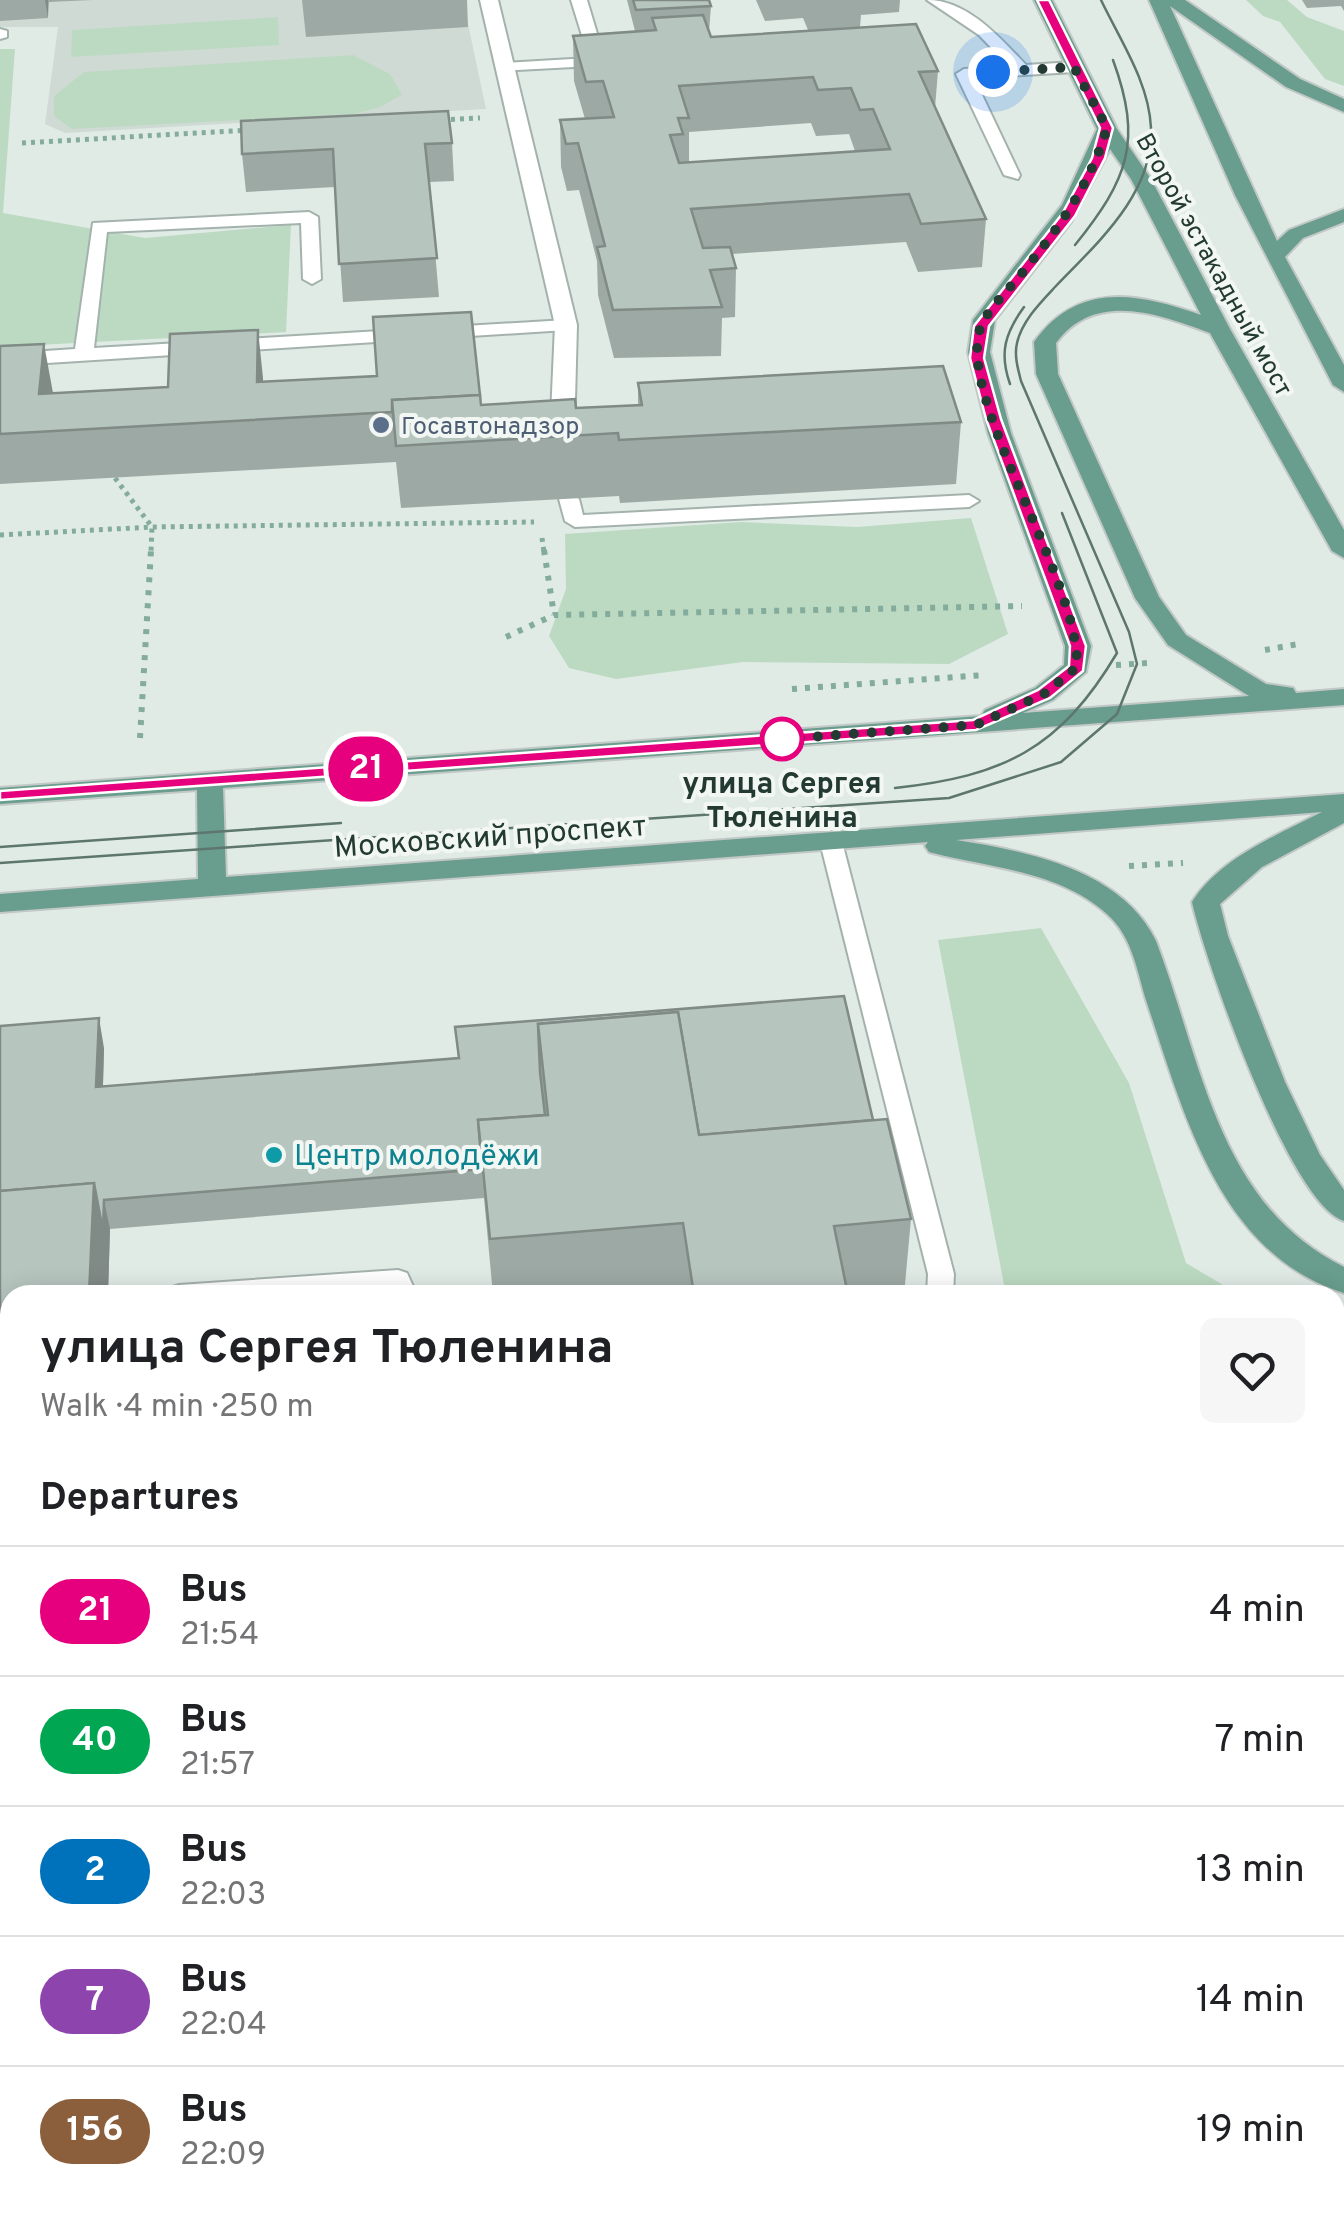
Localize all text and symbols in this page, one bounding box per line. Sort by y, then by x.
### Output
your location [968,47,1018,97]
street label: Второй эстакадный мост [1127,128,1298,403]
place label: Госавтонадзор [401,412,579,444]
marker: Госавтонадзор [370,414,392,436]
marker: улица Сергея Тюленина [761,718,803,760]
line badge: 21 [321,736,411,802]
text: 21 [348,747,384,791]
place label: улица Сергея Тюленина [682,767,882,838]
street label: Московский проспект [333,809,648,868]
place label: Центр молодёжи [294,1139,540,1176]
marker: Центр молодёжи [263,1144,285,1166]
button: heart [1200,1318,1305,1423]
text: улица Сергея Тюленина [40,1320,613,1380]
text: Walk · 4 min · 250 m [40,1388,314,1428]
text: Departures [40,1475,240,1524]
text: Bus [180,1567,247,1616]
text: 4 min [1209,1587,1305,1636]
text: 21 [77,1589,113,1633]
text: 21:54 [180,1616,259,1656]
text: Bus [180,1697,247,1746]
text: 7 min [1215,1717,1305,1766]
text: 40 [72,1719,118,1763]
text: 21:57 [180,1746,255,1786]
text: Bus [180,1827,247,1876]
text: 13 min [1196,1847,1305,1896]
text: 2 [84,1849,106,1893]
text: 22:03 [180,1876,266,1916]
text: Bus [180,1957,247,2006]
text: 14 min [1196,1977,1305,2026]
text: 7 [86,1979,104,2023]
text: 22:04 [180,2006,267,2046]
text: Bus [180,2087,247,2136]
text: 19 min [1196,2107,1305,2156]
text: 156 [67,2109,123,2153]
text: 22:09 [180,2136,266,2176]

